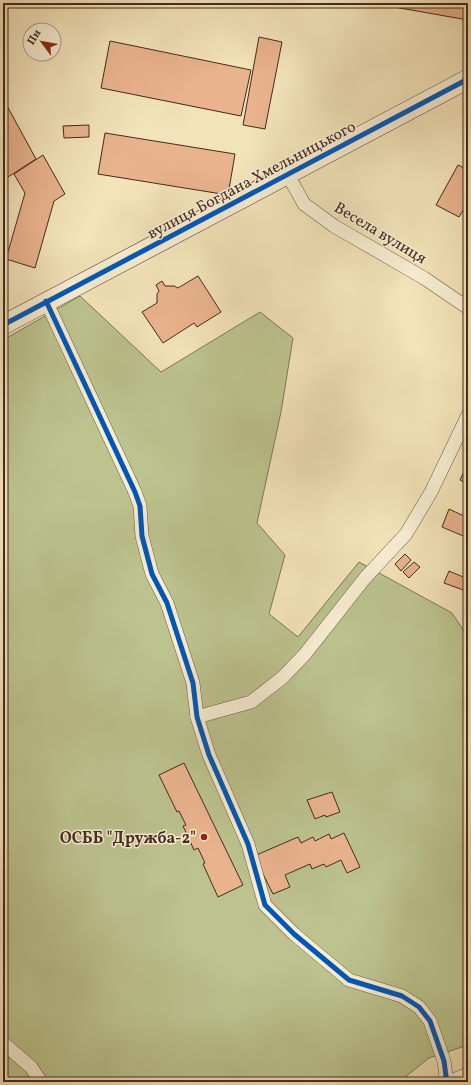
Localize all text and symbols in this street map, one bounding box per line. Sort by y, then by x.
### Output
north arrow [22,22,62,62]
text: Пн [24,27,45,48]
street label: вулиця Богдана Хмельницького [144,116,360,245]
street label: Весела вулиця [329,197,430,270]
place label: ОСББ "Дружба-2" [60,828,196,850]
marker: ОСББ "Дружба-2" [199,832,209,842]

